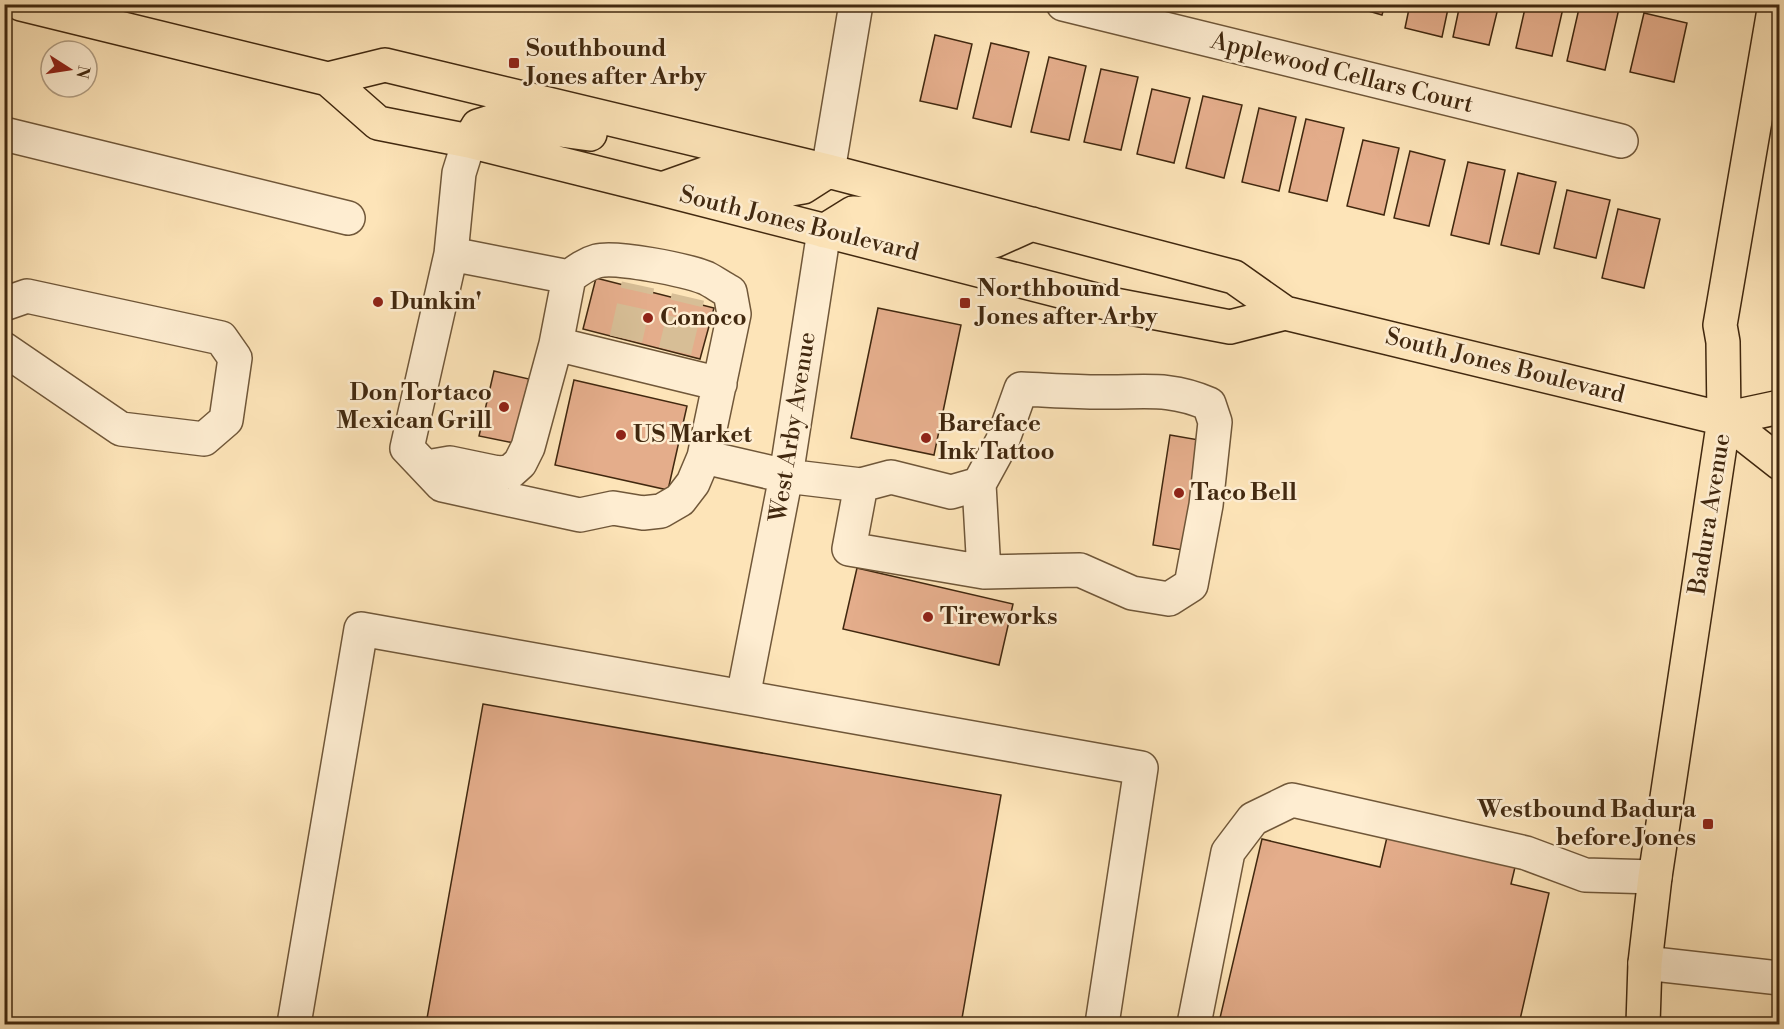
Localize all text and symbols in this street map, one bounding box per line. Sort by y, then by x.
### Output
street label: Applewood Cellars Court [1207,26,1477,120]
place label: Southbound Jones after Arby [523,34,708,92]
north arrow [39,39,99,99]
marker: Southbound Jones after Arby [507,56,521,70]
text: N [72,64,94,81]
street label: South Jones Boulevard [676,180,922,268]
place label: Northbound Jones after Arby [974,274,1159,332]
place label: Dunkin' [390,287,482,317]
marker: Dunkin' [371,295,385,309]
marker: Northbound Jones after Arby [958,296,972,310]
place label: Conoco [660,303,747,333]
marker: Conoco [641,311,655,325]
street label: South Jones Boulevard [1382,322,1628,410]
street label: West Arby Avenue [763,330,823,525]
place label: Don Tortaco Mexican Grill [336,378,492,436]
marker: Don Tortaco Mexican Grill [497,400,511,414]
place label: Bareface Ink Tattoo [938,409,1055,467]
place label: US Market [633,420,752,450]
marker: US Market [614,428,628,442]
marker: Bareface Ink Tattoo [919,431,933,445]
street label: Badura Avenue [1682,431,1738,598]
place label: Taco Bell [1191,478,1297,508]
marker: Taco Bell [1172,486,1186,500]
place label: Tireworks [940,602,1058,632]
marker: Tireworks [921,610,935,624]
place label: Westbound Badura before Jones [1476,795,1697,853]
marker: Westbound Badura before Jones [1701,817,1715,831]

